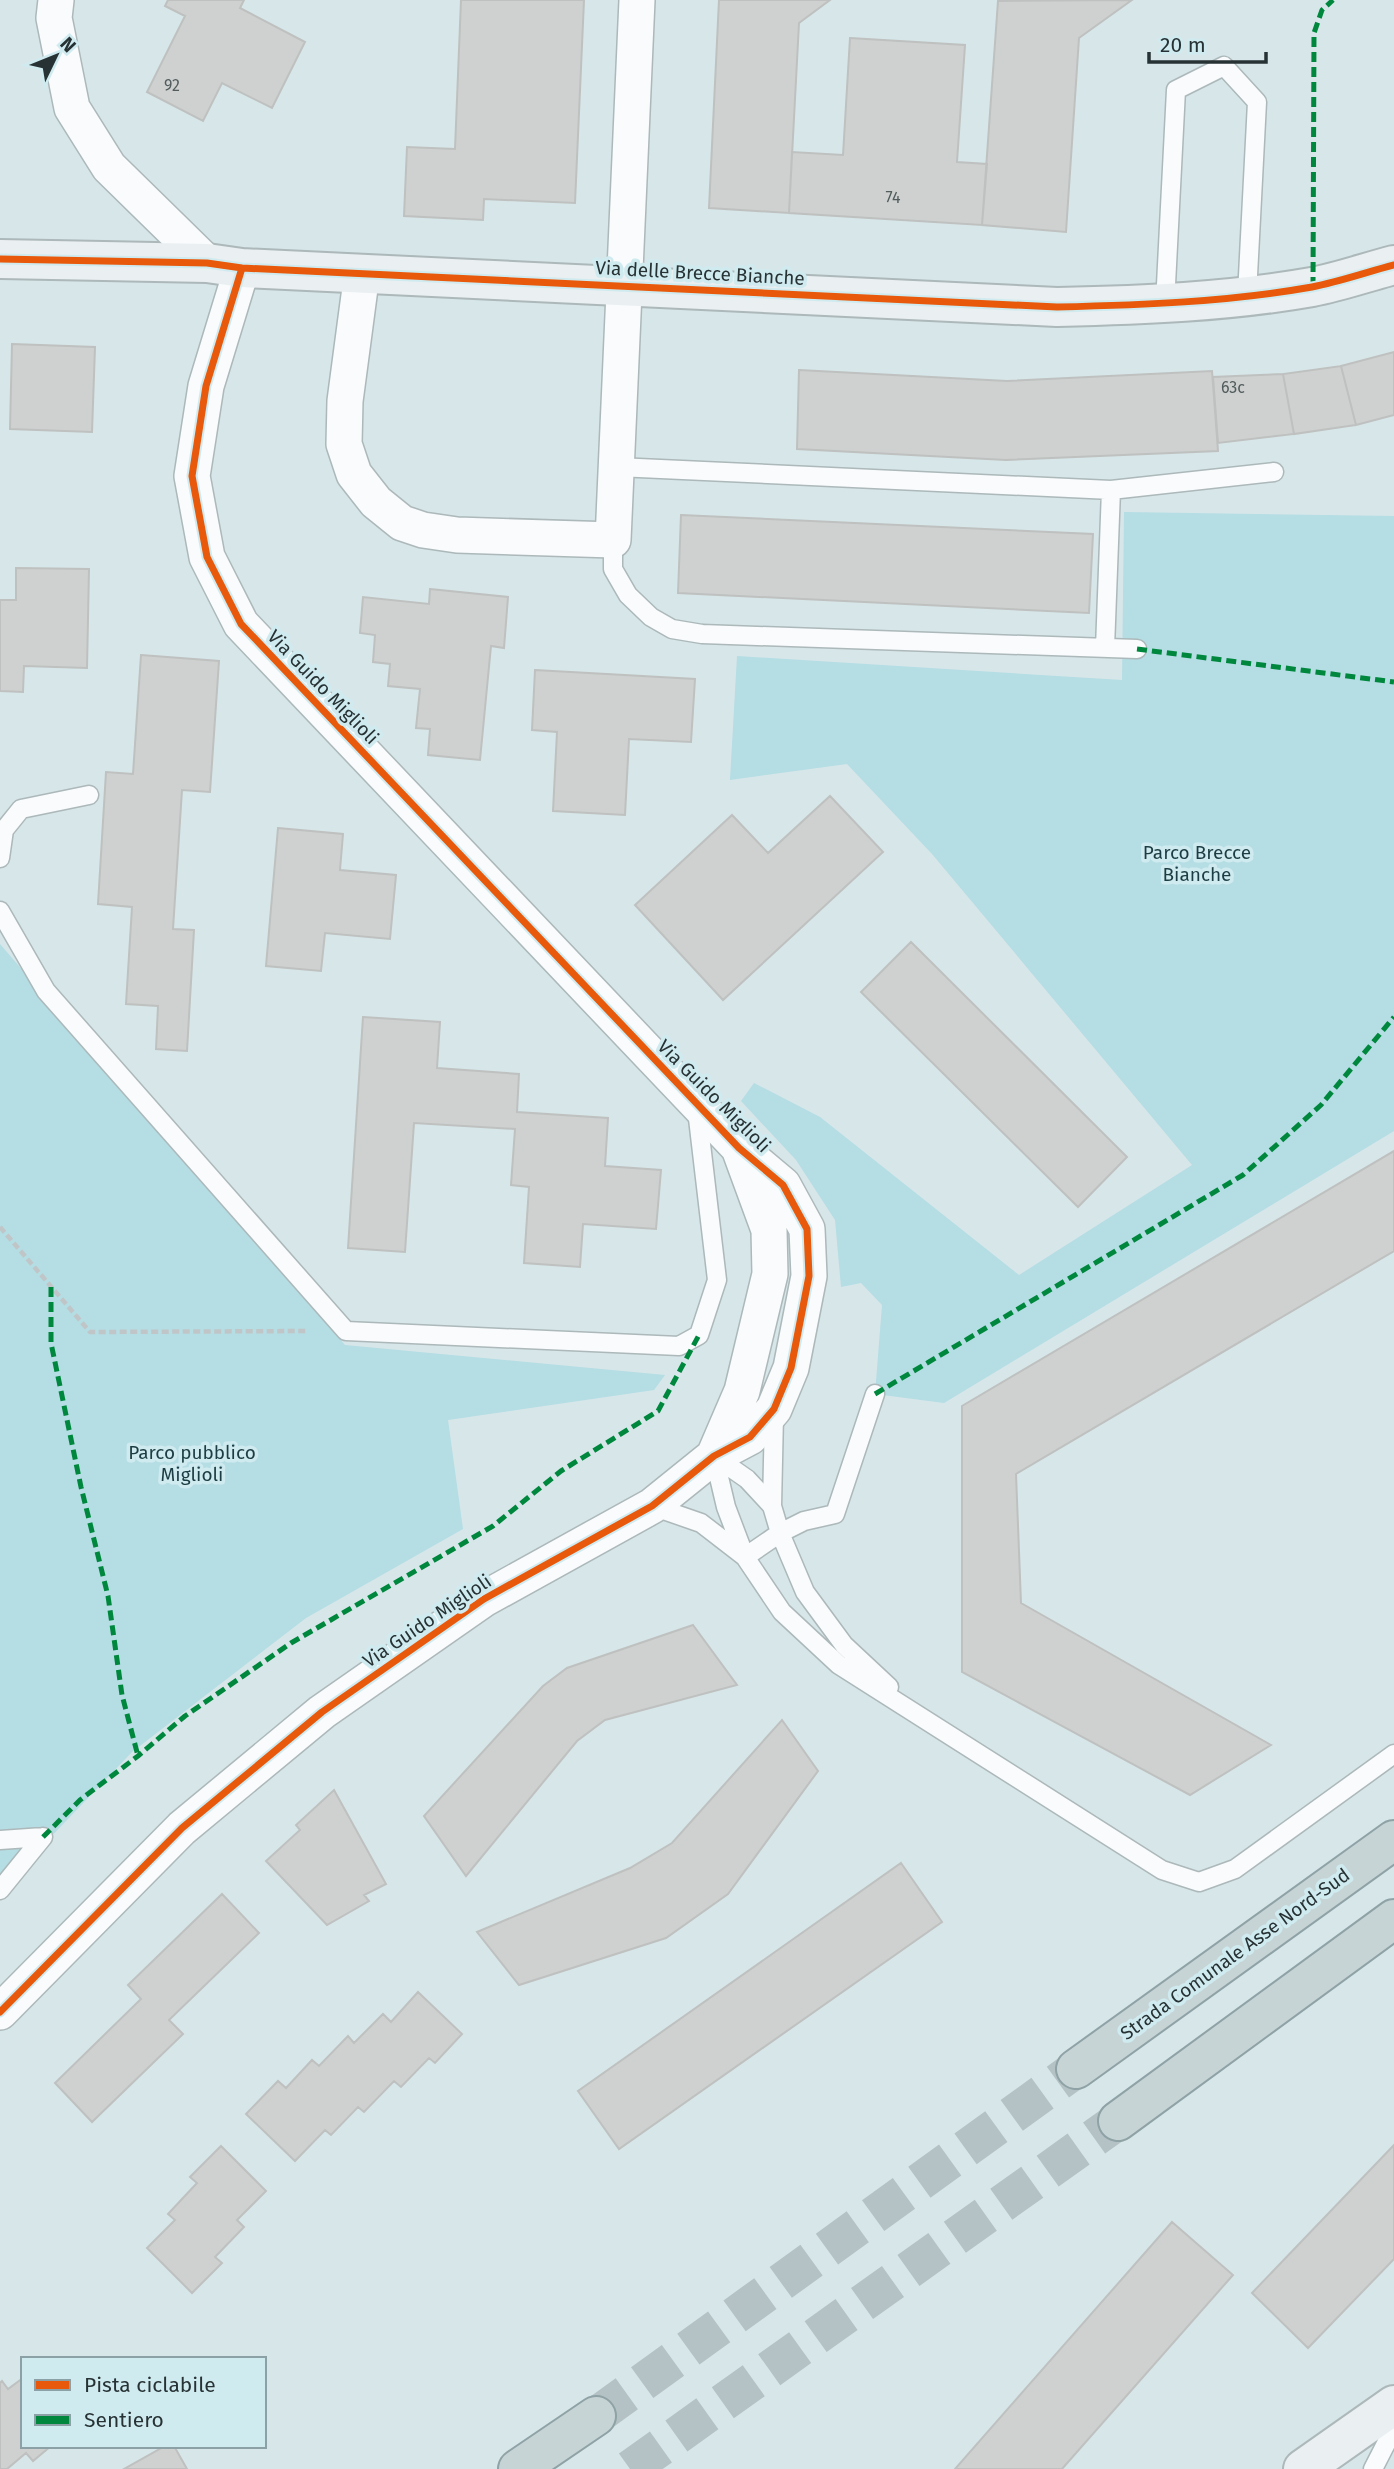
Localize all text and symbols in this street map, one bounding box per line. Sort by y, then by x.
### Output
north arrow [21,21,91,91]
scale bar [1149,21,1266,65]
text: N [55,32,81,57]
text: 20 m [1160,32,1206,58]
house number: 92 [164,76,180,95]
house number: 74 [886,188,901,207]
street label: Via delle Brecce Bianche [595,256,805,290]
house number: 63c [1221,378,1245,397]
street label: Via Guido Miglioli [263,625,383,749]
park label: Parco Brecce Bianche [1143,841,1251,886]
street label: Via Guido Miglioli [653,1035,775,1157]
park label: Parco pubblico Miglioli [128,1441,256,1486]
street label: Via Guido Miglioli [358,1569,496,1673]
street label: Strada Comunale Asse Nord-Sud [1116,1863,1354,2045]
legend [21,2357,266,2448]
text: Pista ciclabile [84,2372,216,2398]
text: Sentiero [84,2407,164,2433]

